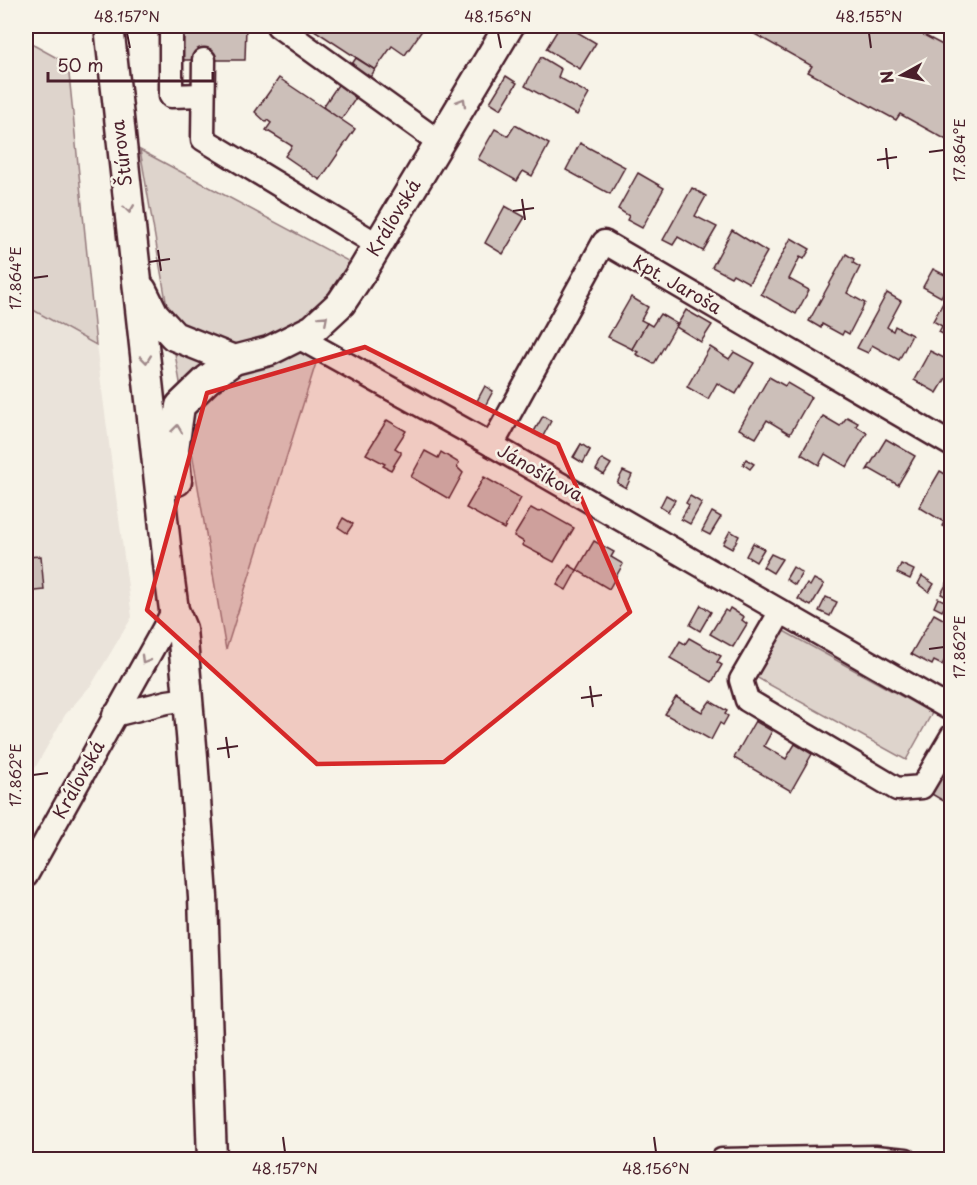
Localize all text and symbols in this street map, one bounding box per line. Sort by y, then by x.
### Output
text: 48.157°N [94,4,160,27]
text: 48.156°N [464,4,532,27]
text: 48.155°N [835,4,903,27]
scale bar [48,45,213,83]
north arrow [872,45,932,105]
text: 50 m [57,51,104,78]
text: N [873,69,899,85]
one-way arrow [455,98,467,108]
text: 17.864°E [947,118,970,182]
street label: Štúrova [103,119,138,188]
street label: Kráľovská [359,173,427,261]
one-way arrow [122,204,135,213]
text: 17.864°E [3,246,26,310]
street label: Kpt. Jaroša [628,247,728,320]
one-way arrow [318,315,328,326]
one-way arrow [139,355,152,364]
one-way arrow [170,425,183,434]
street label: Jánošíkova [493,436,589,507]
text: 17.862°E [947,615,970,679]
one-way arrow [141,654,152,665]
street label: Kráľovská [45,734,111,823]
text: 17.862°E [3,743,26,807]
text: 48.157°N [252,1156,318,1179]
text: 48.156°N [622,1156,690,1179]

